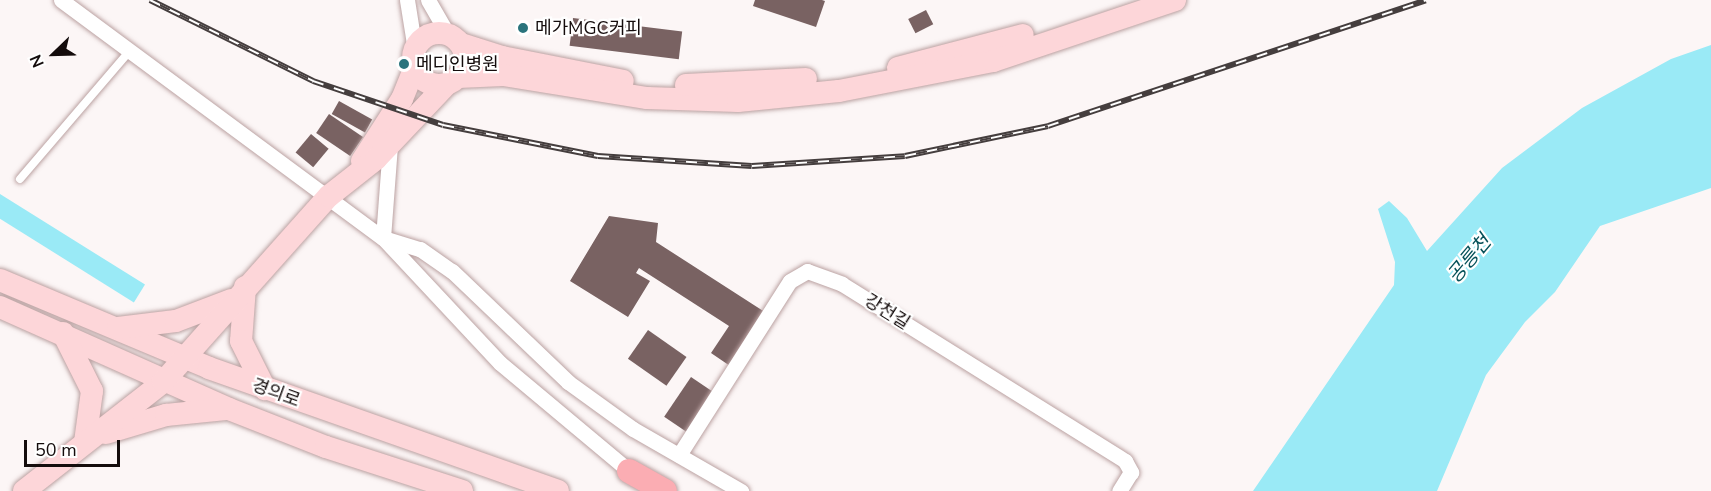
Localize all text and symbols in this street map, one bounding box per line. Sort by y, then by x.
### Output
place label: 메가MGC커피 [535,17,642,39]
marker: 메가MGC커피 [516,21,530,35]
north arrow [24,24,84,84]
text: N [25,51,50,71]
place label: 메디인병원 [416,53,499,75]
marker: 메디인병원 [397,57,411,71]
water label: 공릉천 [1442,230,1496,288]
street label: 강천길 [860,290,914,334]
street label: 경의로 [249,374,303,412]
scale bar [27,428,123,466]
text: 50 m [35,438,77,462]

